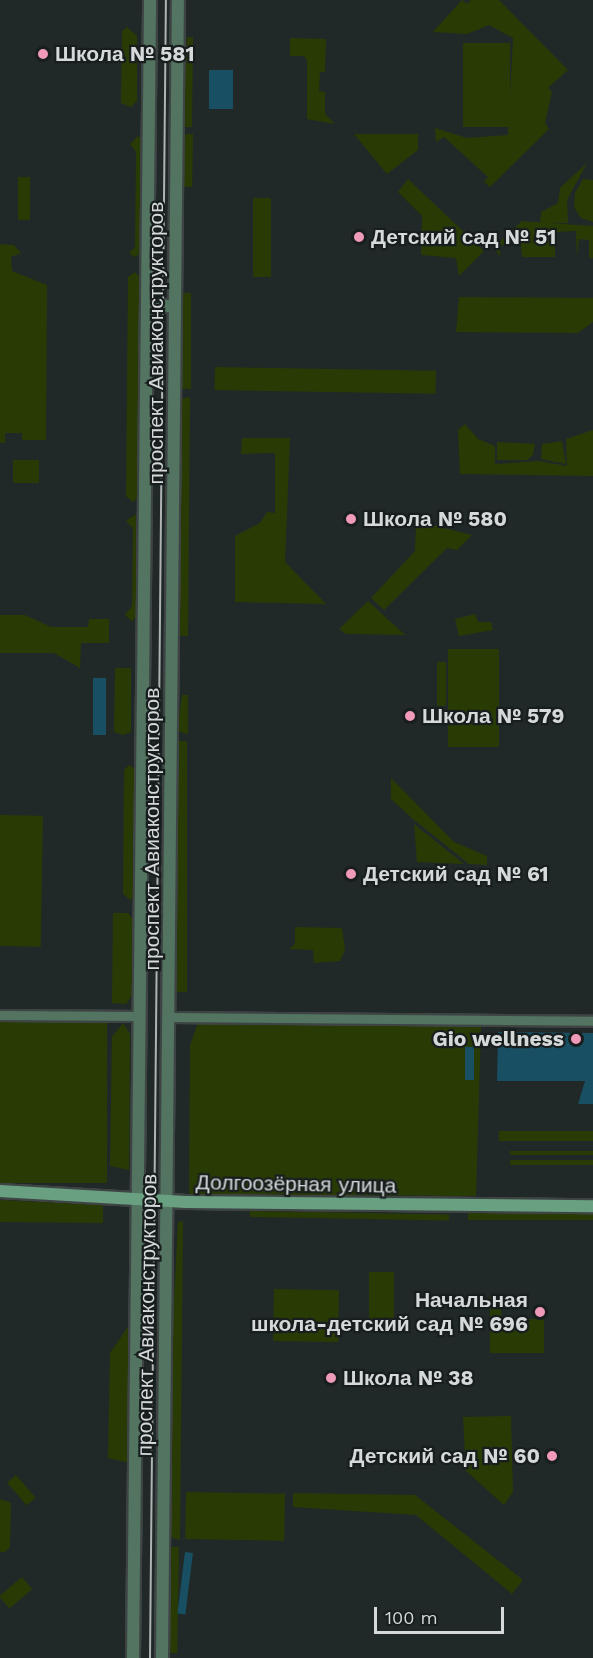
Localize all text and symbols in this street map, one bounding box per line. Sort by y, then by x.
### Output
place label: Школа № 581 [55,41,195,67]
marker: Школа № 581 [36,47,50,61]
street label: проспект Авиаконструкторов [143,202,169,484]
place label: Детский сад № 51 [371,224,556,250]
marker: Детский сад № 51 [352,230,366,244]
place label: Школа № 580 [363,506,507,532]
marker: Школа № 580 [344,512,358,526]
street label: проспект Авиаконструкторов [139,688,165,970]
place label: Школа № 579 [422,703,564,729]
marker: Школа № 579 [403,709,417,723]
place label: Детский сад № 61 [363,861,549,887]
marker: Детский сад № 61 [344,867,358,881]
place label: Gio wellness [432,1026,564,1052]
marker: Gio wellness [569,1032,583,1046]
street label: Долгоозёрная улица [195,1170,397,1198]
street label: проспект Авиаконструкторов [132,1173,162,1457]
place label: Начальная школа-детский сад № 696 [251,1287,528,1337]
marker: Начальная школа-детский сад № 696 [533,1305,547,1319]
place label: Школа № 38 [343,1365,474,1391]
marker: Школа № 38 [324,1371,338,1385]
place label: Детский сад № 60 [349,1443,540,1469]
marker: Детский сад № 60 [545,1449,559,1463]
scale bar [377,1595,508,1633]
text: 100 m [385,1607,438,1628]

